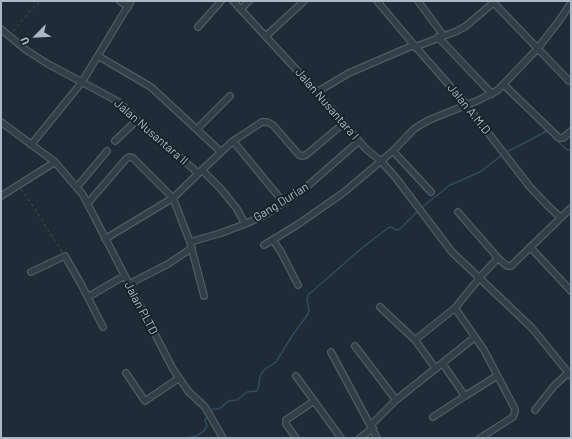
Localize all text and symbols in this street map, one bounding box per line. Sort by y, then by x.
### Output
north arrow [16,16,56,56]
text: U [17,35,32,47]
street label: Jalan Nusantara I [292,65,362,143]
street label: Jalan A.M.D [444,81,494,137]
street label: Jalan Nusantara II [111,96,191,168]
street label: Gang Durian [251,179,311,225]
street label: Jalan PLTD [121,279,161,337]

